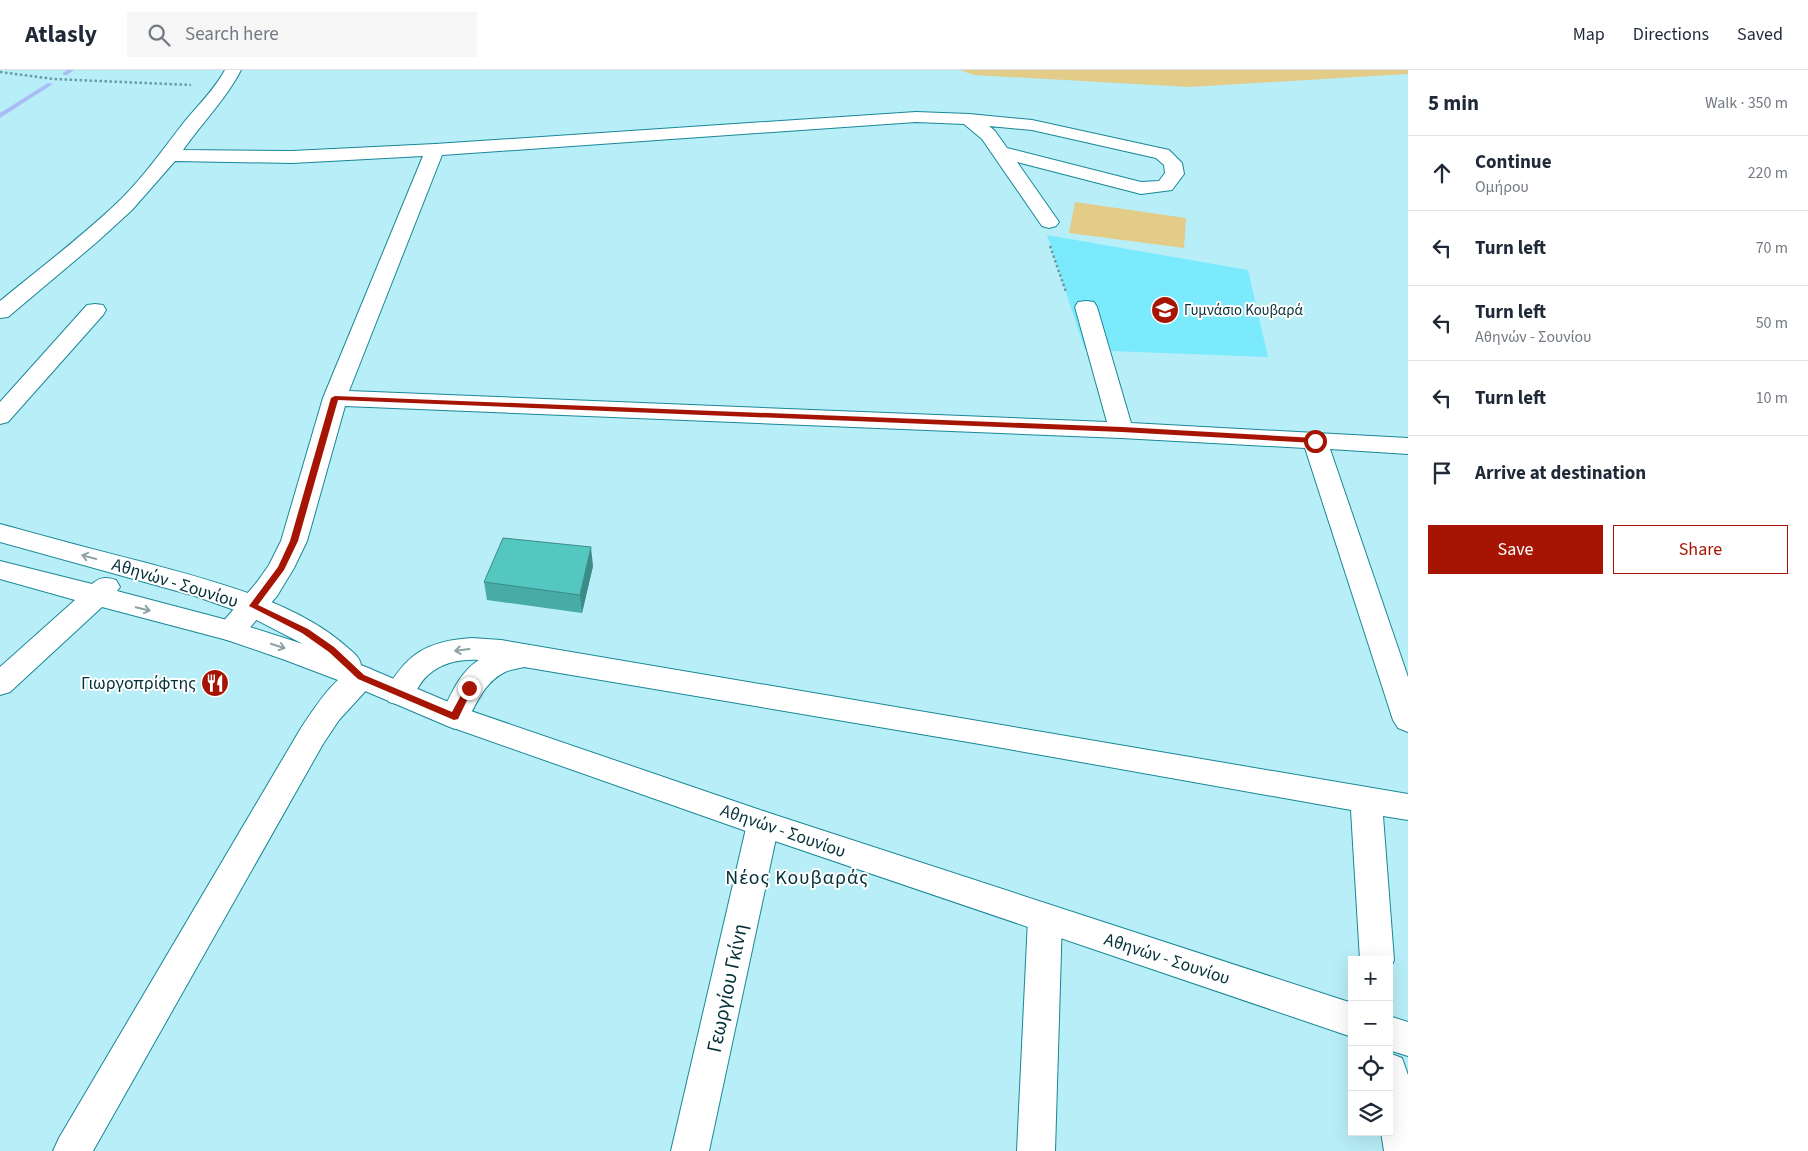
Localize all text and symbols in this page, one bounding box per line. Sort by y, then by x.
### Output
search box [127,12,477,57]
text: Atlasly [25,17,97,52]
icon: search [145,21,173,49]
text: Search here [185,21,279,48]
text: Map [1573,22,1605,47]
text: Directions [1633,22,1709,47]
text: Saved [1737,22,1783,47]
text: 5 min [1428,88,1479,118]
text: Walk · 350 m [1705,92,1788,114]
text: Continue [1475,149,1552,176]
icon: ahead [1428,159,1456,187]
text: 220 m [1748,162,1788,184]
text: Ομήρου [1475,176,1529,198]
icon: left [1428,234,1456,262]
text: Turn left [1475,235,1546,262]
text: 70 m [1756,237,1788,259]
school or university icon: Γυμνάσιο Κουβαρά [1150,295,1180,325]
text: Turn left [1475,299,1546,326]
place label: Γυμνάσιο Κουβαρά [1184,300,1304,321]
icon: left [1428,309,1456,337]
text: 50 m [1756,312,1788,334]
text: Αθηνών - Σουνίου [1475,326,1591,348]
icon: left [1428,384,1456,412]
text: Turn left [1475,385,1546,412]
text: 10 m [1756,387,1788,409]
route start [1304,430,1327,453]
icon: arrive [1428,459,1456,487]
text: Arrive at destination [1475,460,1646,487]
button: Save [1428,525,1603,574]
button: Share [1613,525,1788,574]
one-way arrow [82,552,98,562]
street label: Αθηνών - Σουνίου [109,552,241,614]
one-way arrow [134,604,150,614]
one-way arrow [269,642,285,651]
one-way arrow [455,645,471,655]
restaurant icon: Γιωργοπρίφτης [200,668,230,698]
place label: Γιωργοπρίφτης [81,671,196,696]
route end [458,677,481,700]
street label: Αθηνών - Σουνίου [717,798,849,864]
district label: Νέος Κουβαράς [725,864,869,892]
street label: Γεωργίου Γκίνη [699,921,755,1055]
street label: Αθηνών - Σουνίου [1101,927,1233,991]
map controls [1348,956,1393,1136]
button: + [1348,956,1393,1001]
button: − [1348,1001,1393,1046]
button: locate [1348,1046,1393,1091]
button: layers [1348,1091,1393,1136]

